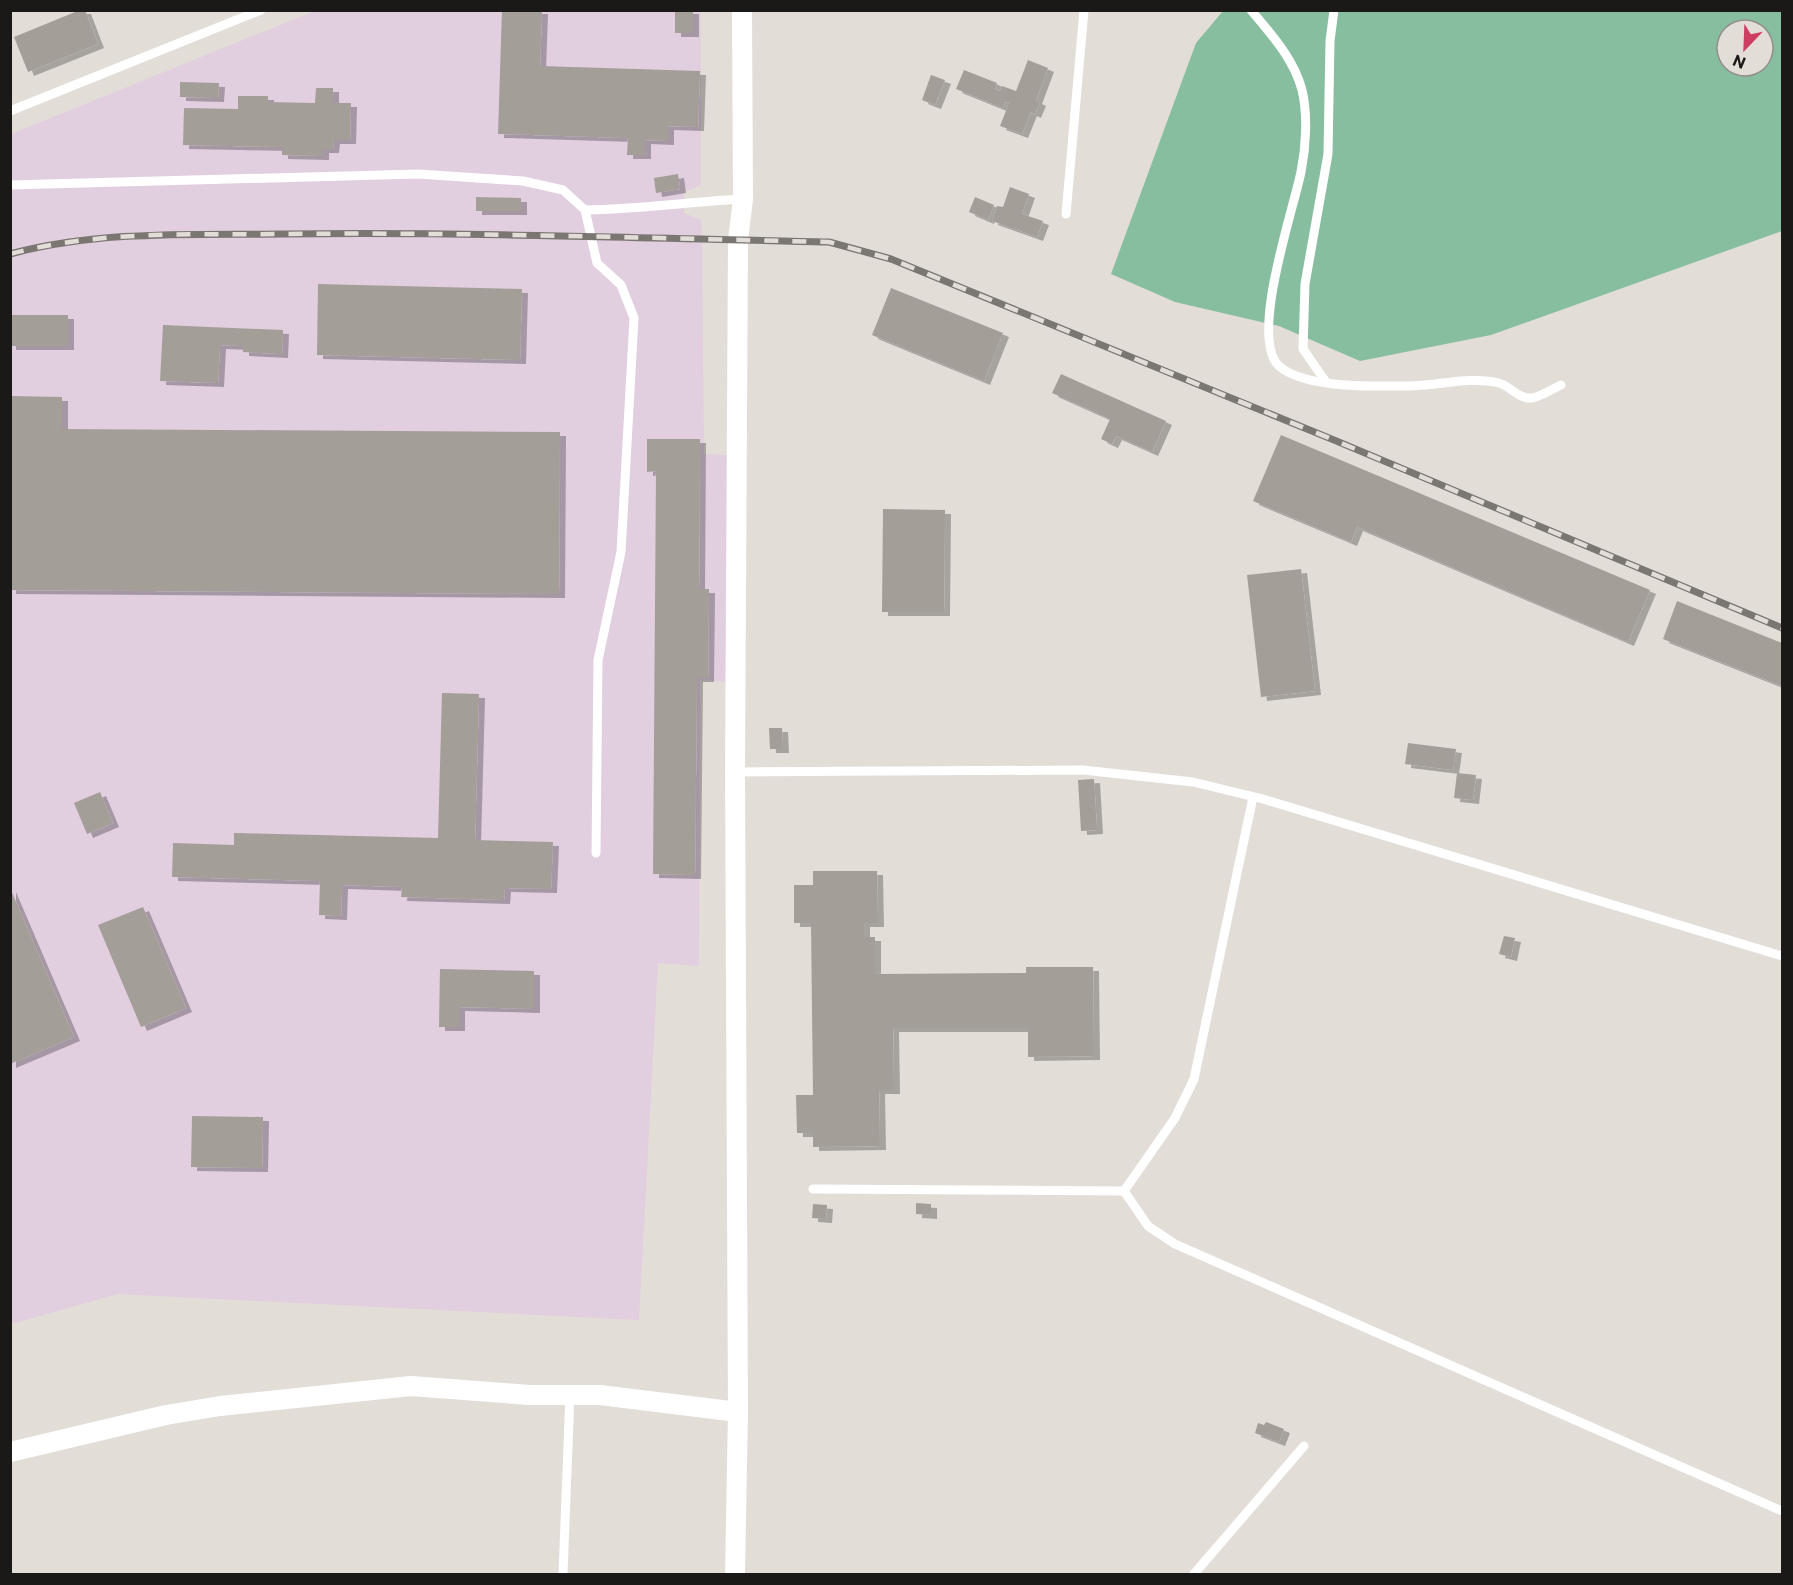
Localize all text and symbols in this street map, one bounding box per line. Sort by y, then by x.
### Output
north arrow [1715,18,1775,78]
text: N [1730,51,1748,73]

